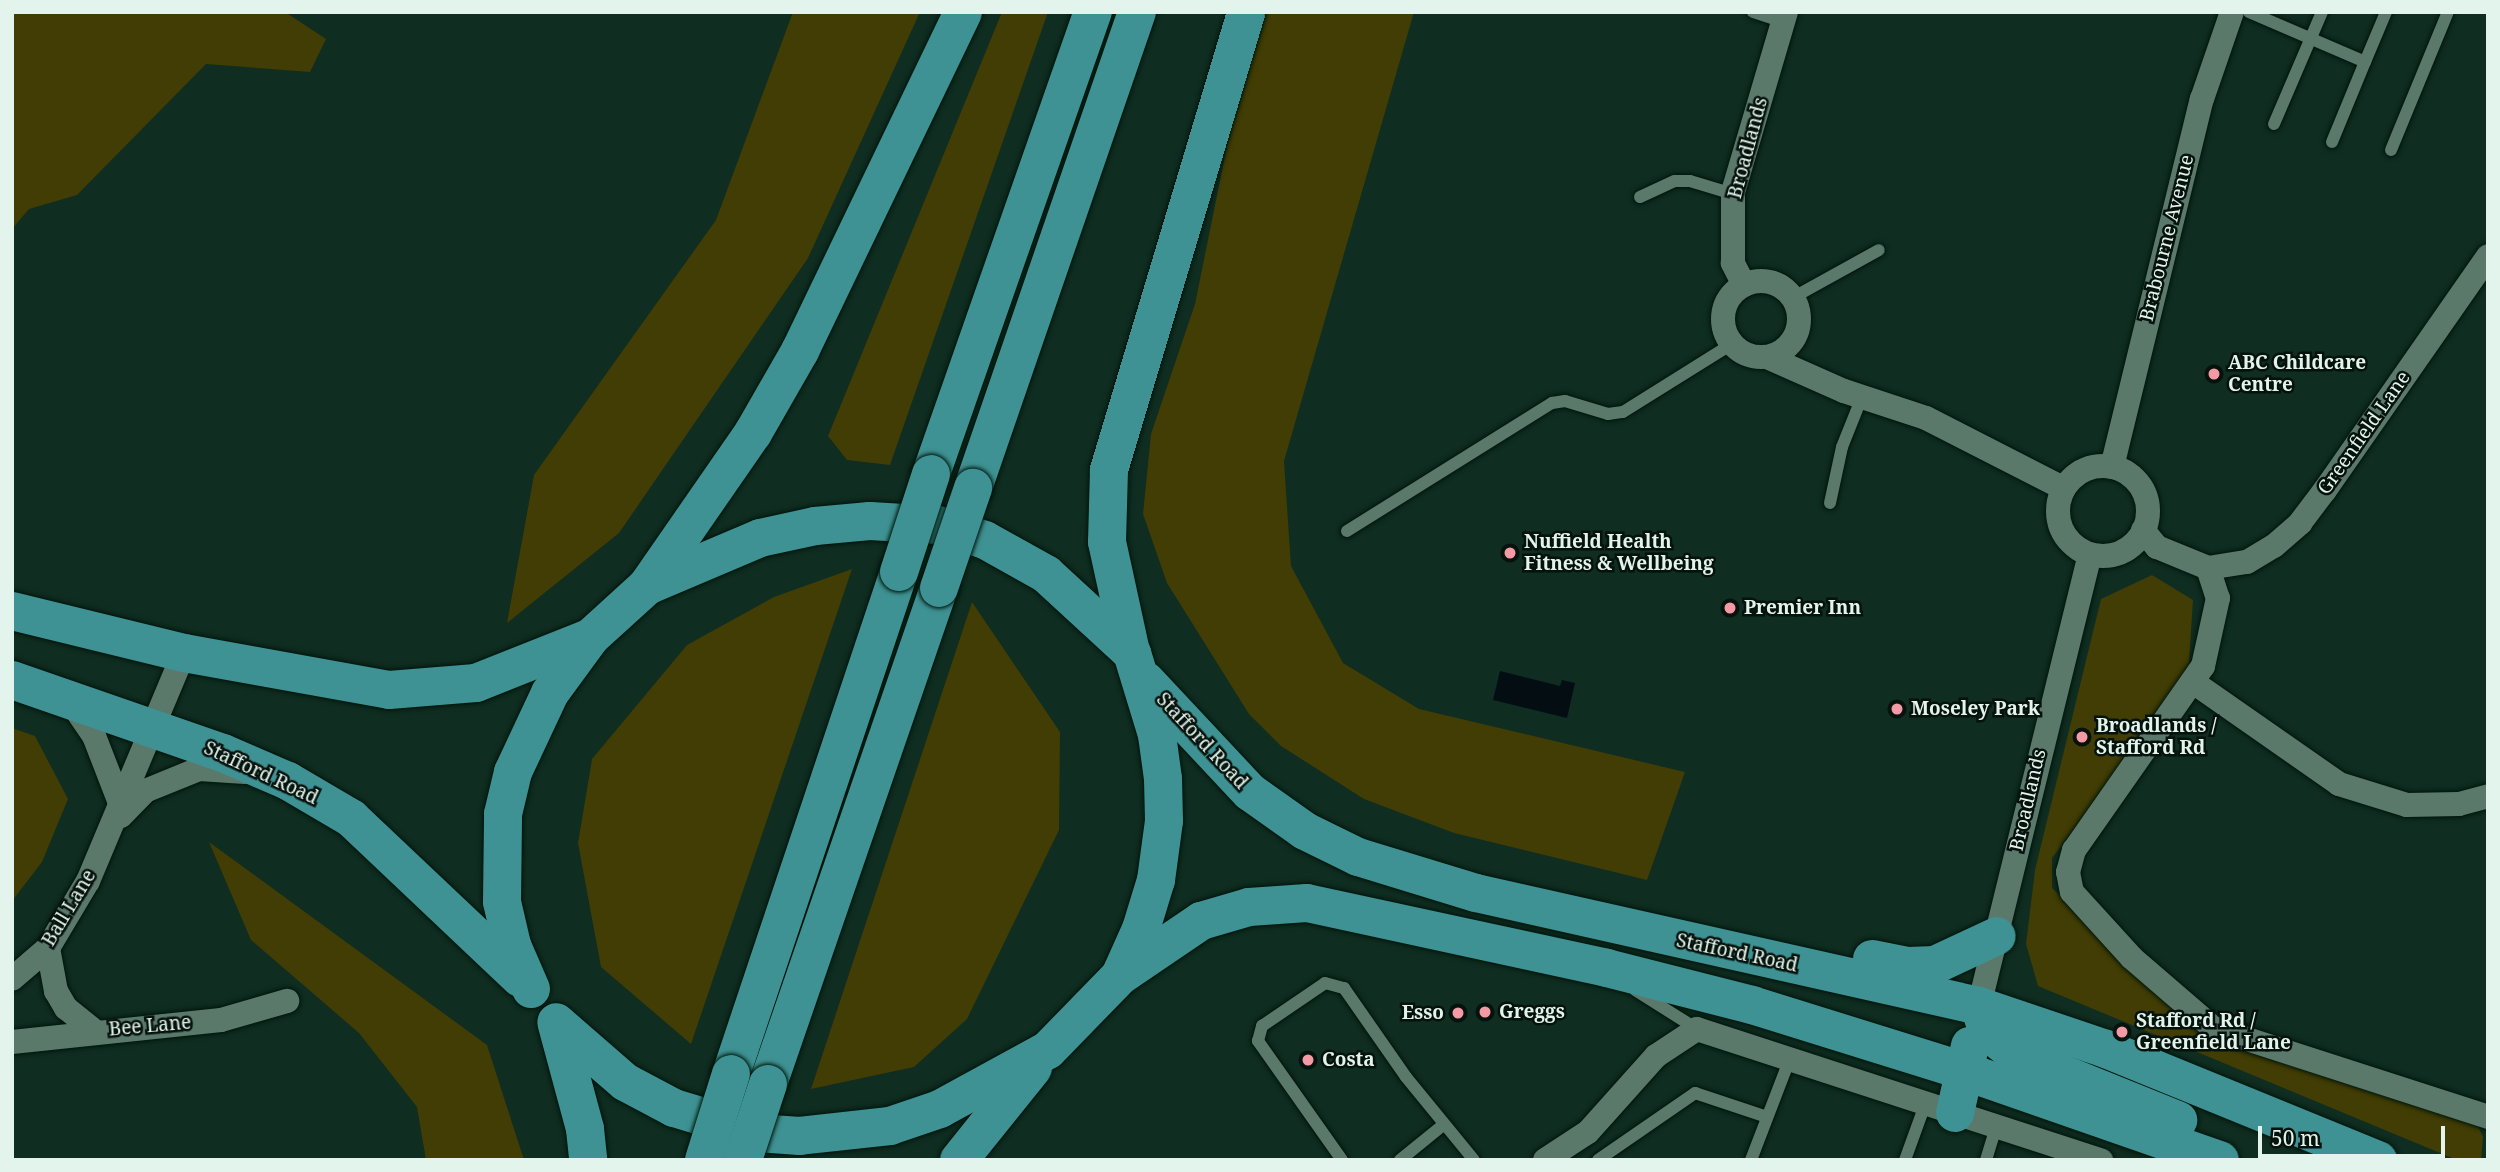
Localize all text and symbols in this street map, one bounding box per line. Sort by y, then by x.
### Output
street label: Broadlands [1724,95,1772,201]
street label: Brabourne Avenue [2135,152,2199,324]
place label: ABC Childcare Centre [2228,352,2366,396]
marker: ABC Childcare Centre [2206,366,2222,382]
street label: Greenfield Lane [2313,367,2415,499]
place label: Nuffield Health Fitness & Wellbeing [1524,531,1714,575]
marker: Nuffield Health Fitness & Wellbeing [1502,545,1518,561]
place label: Premier Inn [1744,597,1861,619]
marker: Premier Inn [1722,600,1738,616]
street label: Stafford Road [1152,688,1252,794]
place label: Moseley Park [1911,698,2040,720]
marker: Moseley Park [1889,701,1905,717]
place label: Broadlands / Stafford Rd [2096,715,2217,759]
marker: Broadlands / Stafford Rd [2074,729,2090,745]
street label: Stafford Road [200,737,322,809]
street label: Broadlands [2005,747,2051,853]
street label: Ball Lane [37,866,101,950]
street label: Stafford Road [1674,929,1800,977]
place label: Greggs [1499,1001,1565,1023]
place label: Esso [1402,1002,1444,1024]
marker: Greggs [1477,1004,1493,1020]
marker: Esso [1450,1005,1466,1021]
place label: Stafford Rd / Greenfield Lane [2136,1010,2291,1054]
street label: Bee Lane [108,1011,192,1041]
marker: Stafford Rd / Greenfield Lane [2114,1024,2130,1040]
place label: Costa [1322,1049,1375,1071]
marker: Costa [1300,1052,1316,1068]
scale bar [2262,1112,2449,1156]
text: 50 m [2271,1124,2320,1152]

